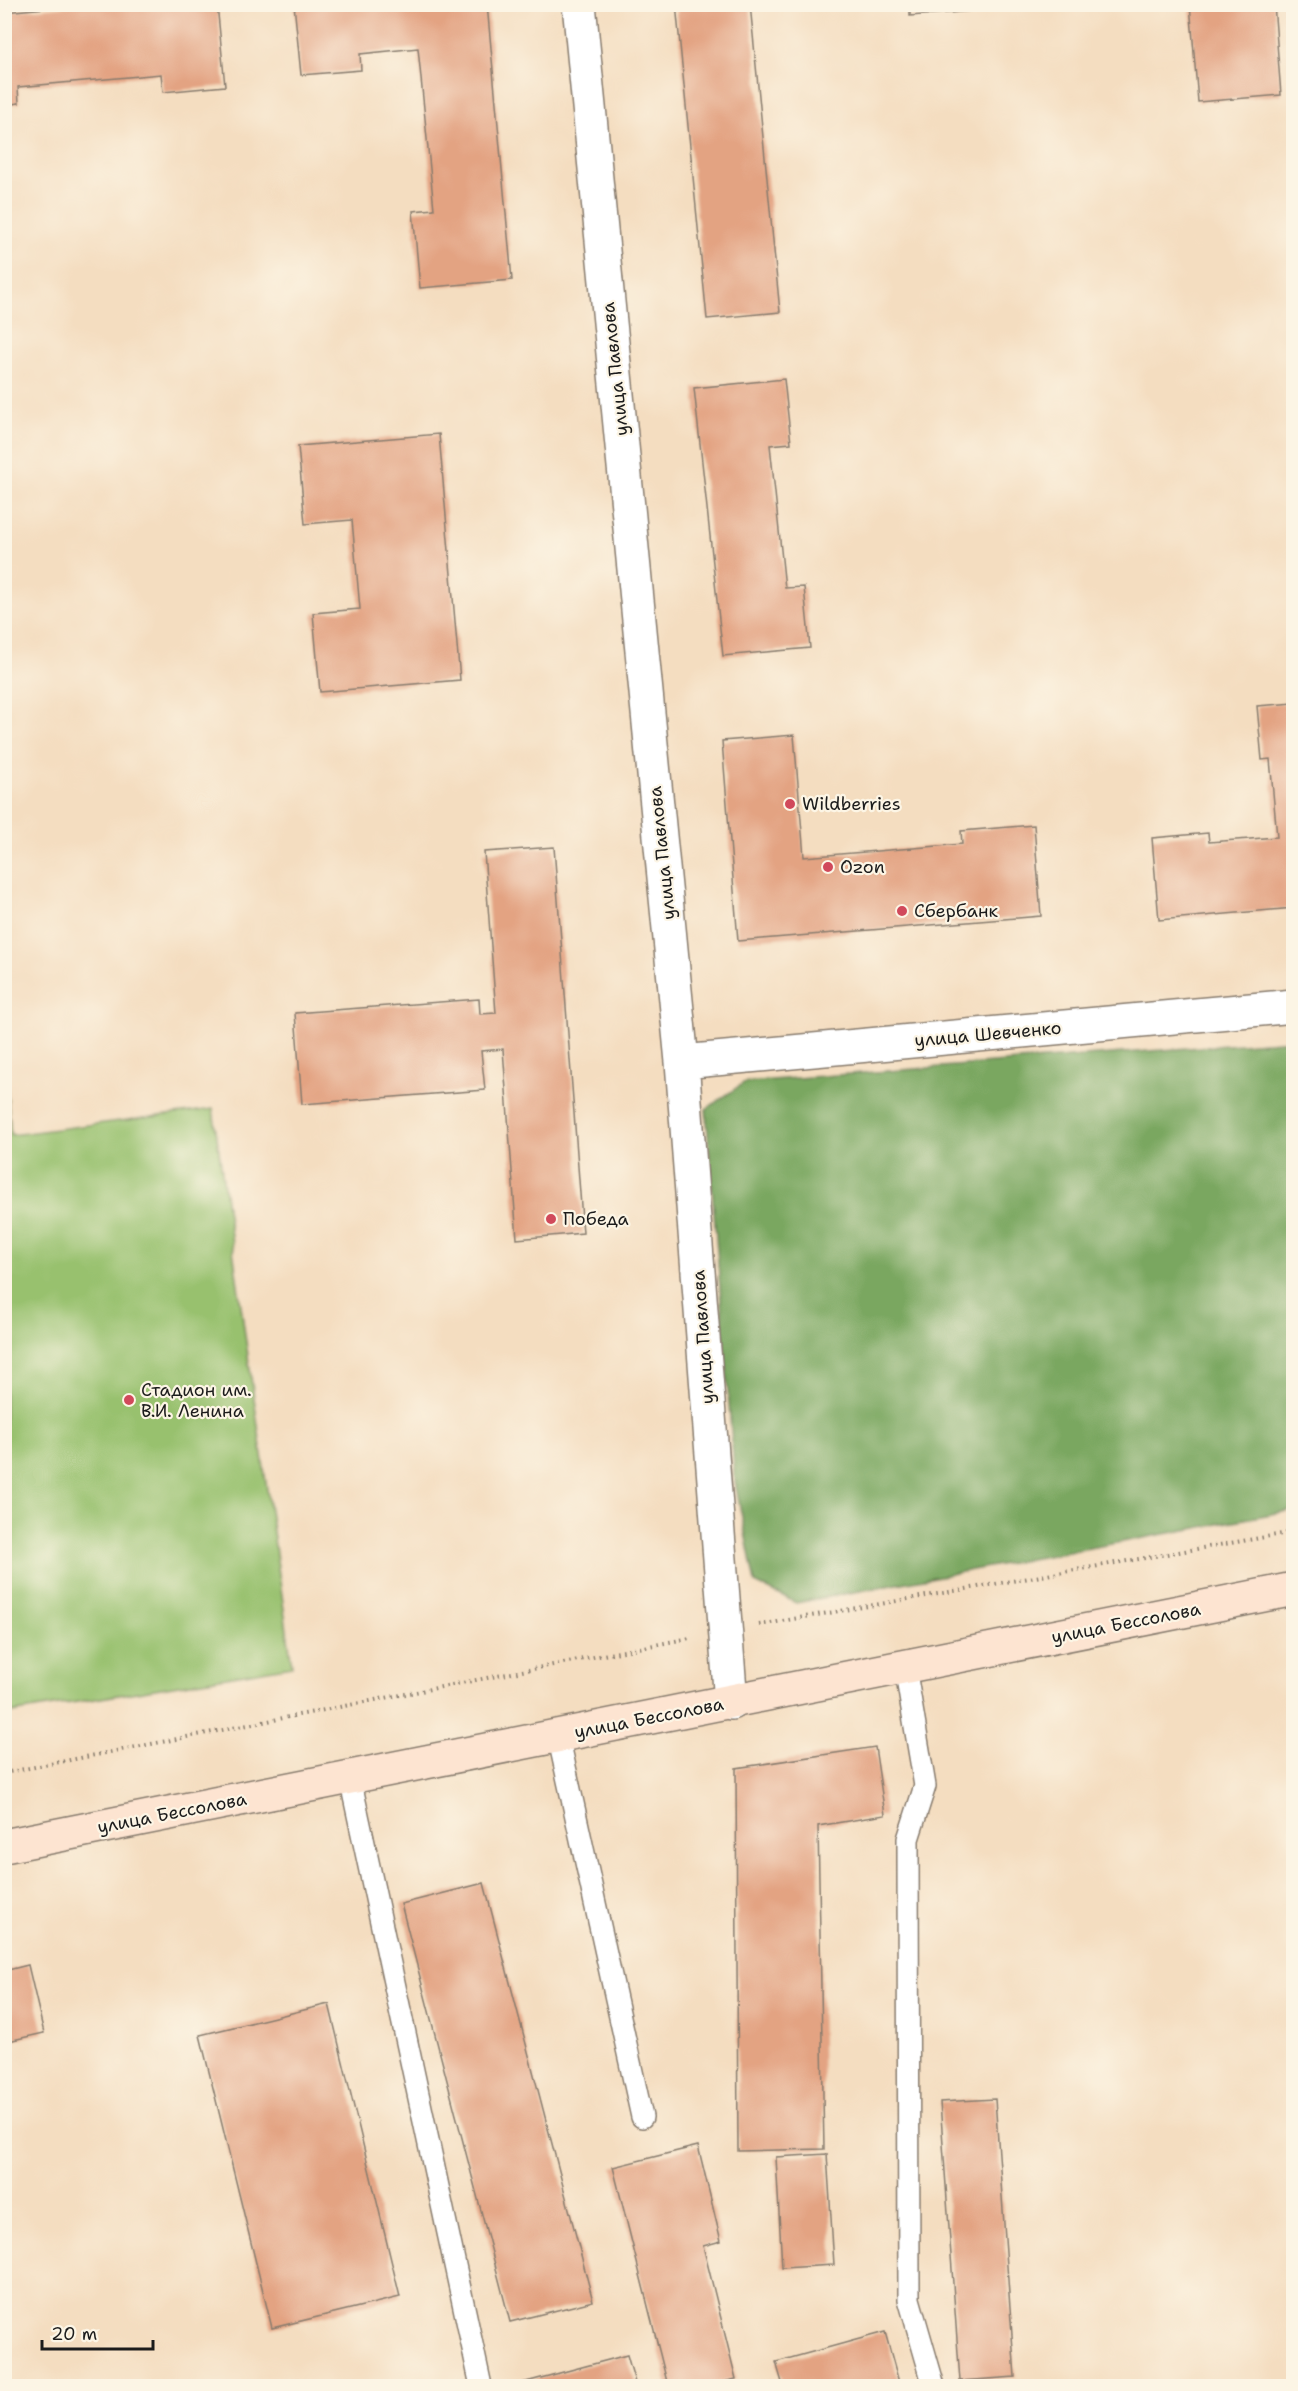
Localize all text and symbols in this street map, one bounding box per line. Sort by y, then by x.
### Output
street label: улица Павлова [596,301,634,437]
street label: улица Павлова [643,785,681,921]
place label: Wildberries [802,792,901,816]
marker: Wildberries [783,797,797,811]
place label: Ozon [840,855,885,879]
marker: Ozon [821,860,835,874]
place label: Сбербанк [914,899,998,923]
marker: Сбербанк [895,904,909,918]
street label: улица Шевченко [914,1016,1062,1052]
place label: Победа [563,1207,629,1231]
marker: Победа [544,1212,558,1226]
street label: улица Павлова [686,1269,720,1405]
place label: Стадион им. В.И. Ленина [141,1378,252,1423]
marker: Стадион им. В.И. Ленина [122,1393,136,1407]
street label: улица Бессолова [1049,1597,1203,1649]
street label: улица Бессолова [572,1692,726,1744]
street label: улица Бессолова [95,1787,249,1839]
scale bar [42,2313,153,2351]
text: 20 m [51,2322,97,2346]

